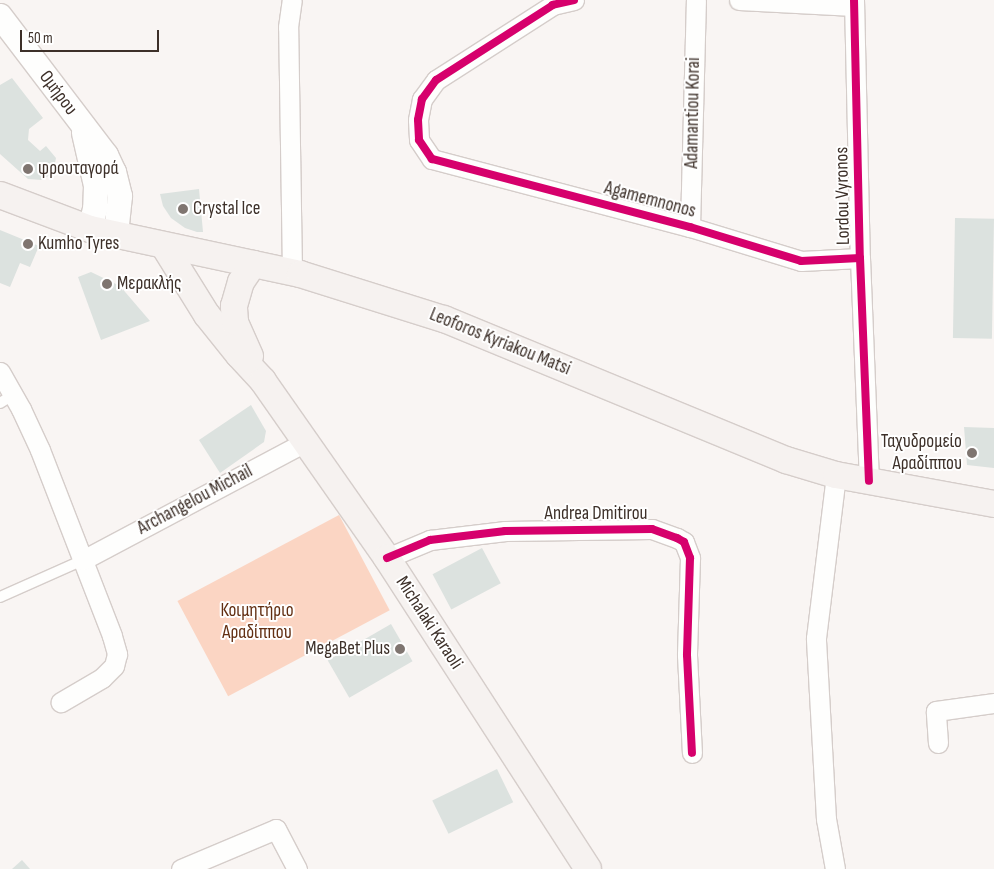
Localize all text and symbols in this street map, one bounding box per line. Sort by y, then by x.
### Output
scale bar [22,20,161,52]
text: 50 m [28,29,53,48]
street label: Adamantiou Korai [681,57,705,169]
street label: Ομήρου [34,66,82,120]
street label: Lordou Vyronos [831,147,855,245]
place label: φρουταγορά [38,158,118,180]
marker: φρουταγορά [22,163,34,175]
street label: Agamemnonos [602,177,698,223]
place label: Crystal Ice [193,198,260,220]
marker: Crystal Ice [177,203,189,215]
place label: Kumho Tyres [38,233,119,255]
marker: Kumho Tyres [22,238,34,250]
place label: Μερακλής [117,273,182,295]
marker: Μερακλής [101,278,113,290]
street label: Leoforos Kyriakou Matsi [426,303,574,381]
place label: Ταχυδρομείο Αραδίππου [881,431,962,475]
marker: Ταχυδρομείο Αραδίππου [966,447,978,459]
street label: Archangelou Michail [133,460,257,540]
street label: Andrea Dmitirou [544,503,648,525]
street label: Michalaki Karaoli [391,572,467,674]
park label: Κοιμητήριο Αραδίππου [220,600,294,644]
place label: MegaBet Plus [305,638,390,660]
marker: MegaBet Plus [394,643,406,655]

